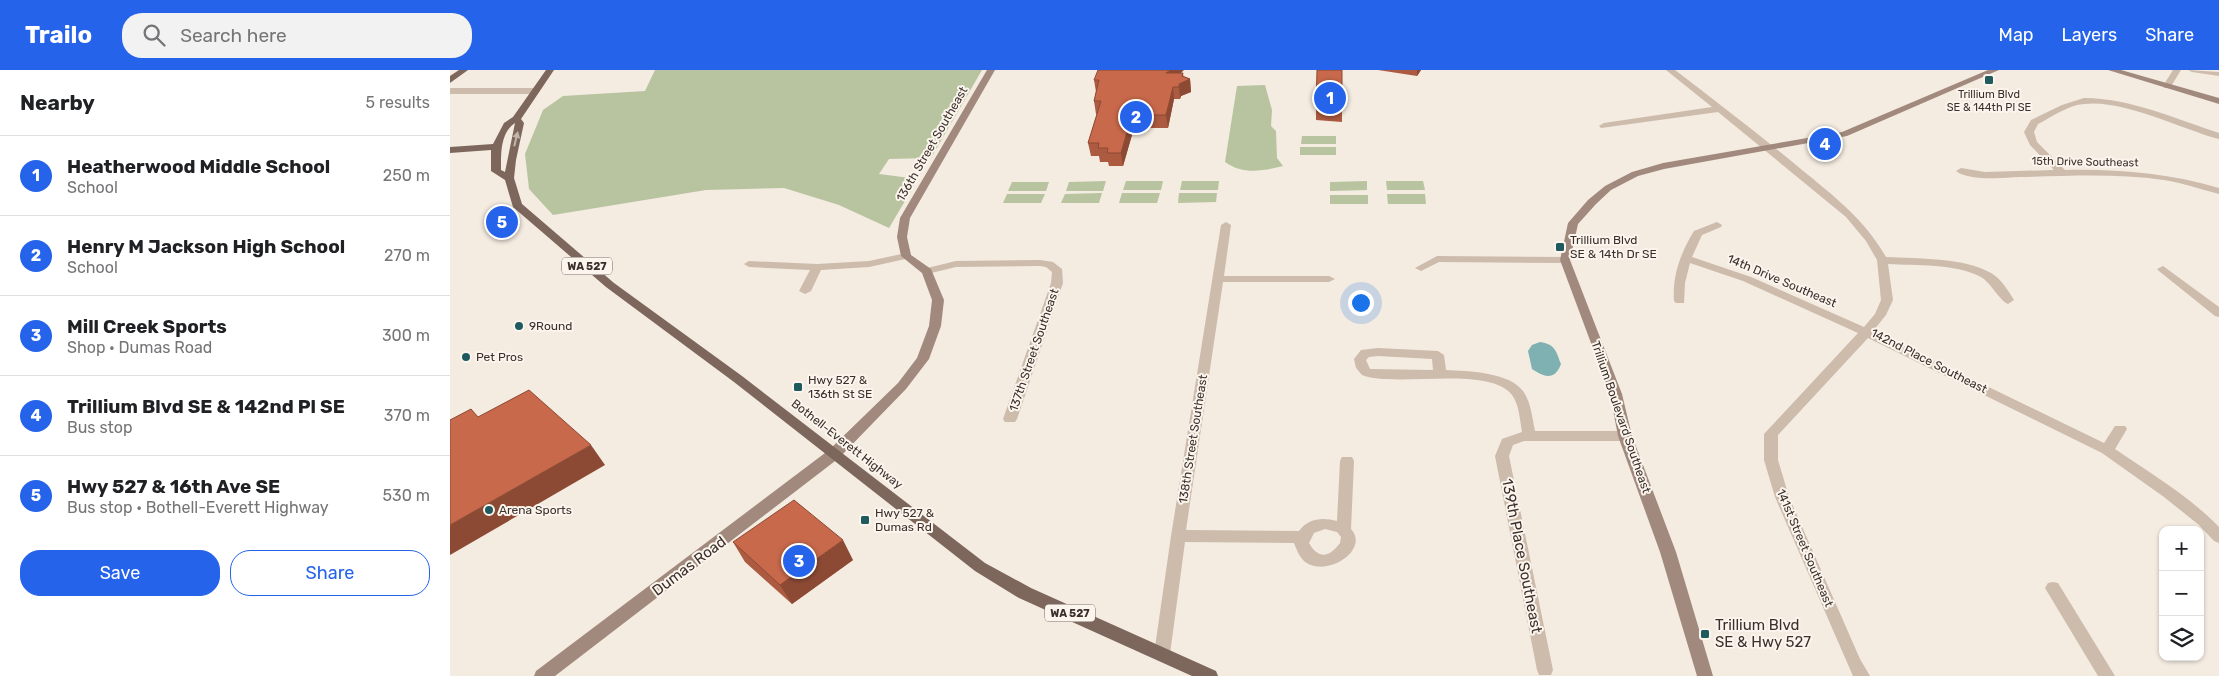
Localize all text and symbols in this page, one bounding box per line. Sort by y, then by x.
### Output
search box [122,13,472,58]
text: Trailo [25,21,92,49]
icon: search [140,21,168,49]
text: Search here [180,24,287,47]
text: Map [1999,24,2034,46]
text: Layers [2062,24,2117,46]
text: Share [2145,24,2194,46]
marker: Trillium Blvd SE & 144th Pl SE [1983,74,1995,86]
pin: 1 [1314,79,1346,117]
street label: 136th Street Southeast [893,84,971,204]
place label: Trillium Blvd SE & 144th Pl SE [1947,88,2032,114]
text: Nearby [20,90,95,115]
text: 5 results [366,93,430,112]
pin: 2 [1120,98,1152,136]
pin: 4 [1809,125,1841,163]
one-way arrow [512,132,520,147]
text: Heatherwood Middle School [67,155,330,178]
street label: 15th Drive Southeast [2031,155,2139,169]
text: 1 [32,166,40,185]
text: 250 m [383,166,430,185]
text: School [67,178,118,197]
pin: 5 [486,203,518,241]
place label: Trillium Blvd SE & 14th Dr SE [1570,233,1657,261]
text: Henry M Jackson High School [67,235,345,258]
marker: Trillium Blvd SE & 14th Dr SE [1554,241,1566,253]
text: 2 [31,246,41,265]
text: 270 m [384,246,430,265]
street label: 14th Drive Southeast [1725,252,1839,310]
text: School [67,258,118,277]
road number: WA 527 [562,258,612,275]
street label: 137th Street Southeast [1006,287,1062,413]
your location [1348,290,1374,316]
text: Mill Creek Sports [67,315,227,338]
place label: 9Round [529,319,572,333]
marker: 9Round [513,320,525,332]
text: 3 [31,326,41,345]
text: 300 m [382,326,430,345]
street label: 142nd Place Southeast [1869,326,1990,396]
text: Shop · Dumas Road [67,338,212,357]
street label: Trillium Boulevard Southeast [1588,339,1654,495]
place label: Pet Pros [476,350,523,364]
marker: Pet Pros [460,351,472,363]
place label: Hwy 527 & 136th St SE [808,373,872,401]
street label: 138th Street Southeast [1176,373,1210,504]
marker: Hwy 527 & 136th St SE [792,381,804,393]
text: Trillium Blvd SE & 142nd Pl SE [67,395,345,418]
street label: Bothell-Everett Highway [789,396,906,492]
text: 4 [31,406,41,425]
text: 370 m [384,406,430,425]
text: Bus stop [67,418,133,437]
text: Hwy 527 & 16th Ave SE [67,475,280,498]
street label: 139th Place Southeast [1498,477,1546,635]
text: 5 [31,486,41,505]
text: 530 m [383,486,430,505]
street label: 141st Street Southeast [1774,487,1836,609]
text: Bus stop · Bothell-Everett Highway [67,498,329,517]
place label: Arena Sports [499,503,572,517]
marker: Arena Sports [483,504,495,516]
place label: Hwy 527 & Dumas Rd [875,506,935,534]
marker: Hwy 527 & Dumas Rd [859,514,871,526]
map controls [2159,526,2204,661]
button: + [2159,526,2204,571]
street label: Dumas Road [648,532,730,600]
pin: 3 [783,542,815,580]
button: Save [20,550,220,596]
button: Share [230,550,430,596]
button: − [2159,571,2204,616]
road number: WA 527 [1045,604,1095,622]
place label: Trillium Blvd SE & Hwy 527 [1715,616,1811,651]
button: layers [2159,616,2204,661]
marker: Trillium Blvd SE & Hwy 527 [1699,628,1711,640]

